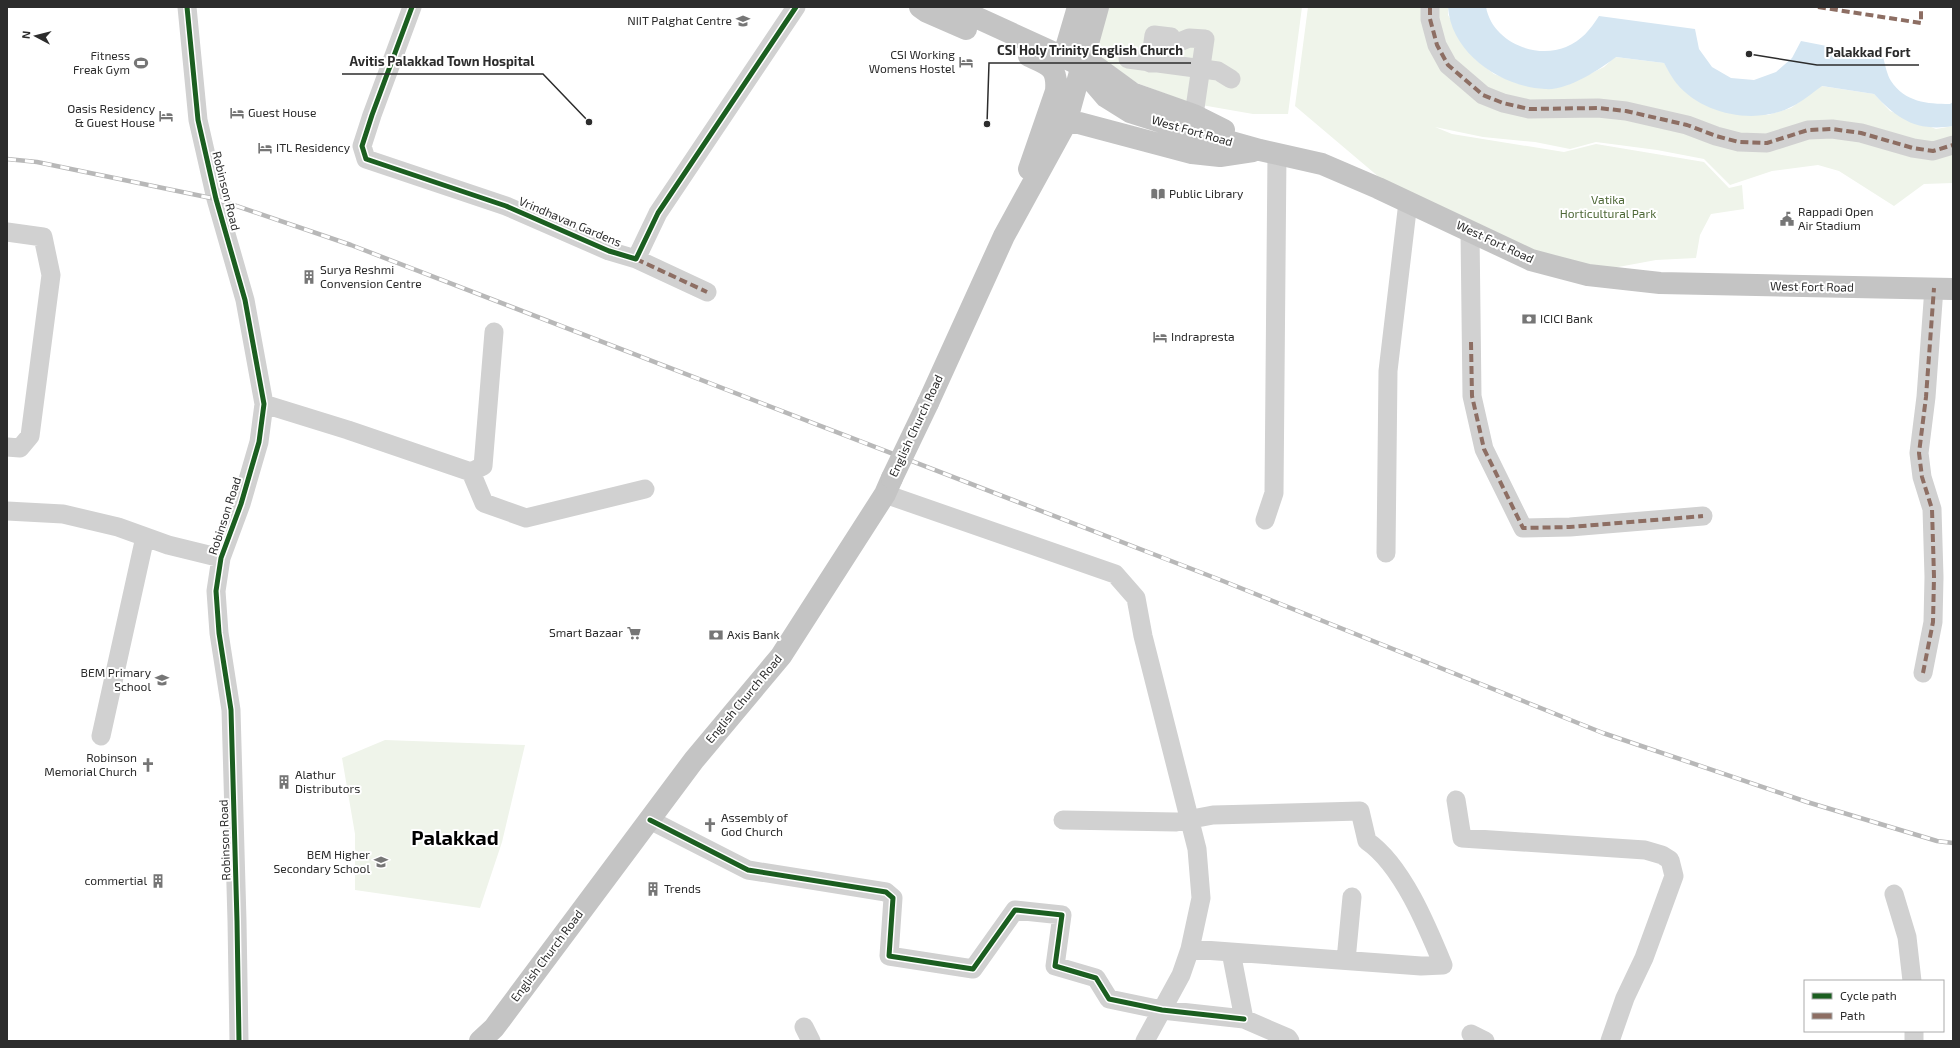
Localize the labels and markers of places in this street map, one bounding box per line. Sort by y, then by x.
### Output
place label: NIIT Palghat Centre [627,13,732,27]
school or university icon: NIIT Palghat Centre [735,13,751,29]
callout: CSI Holy Trinity English Church [989,38,1191,63]
callout: Palakkad Fort [1817,40,1919,65]
place label: CSI Working Womens Hostel [869,47,955,75]
place label: Fitness Freak Gym [73,48,130,76]
callout: Avitis Palakkad Town Hospital [342,49,543,74]
hotel icon: CSI Working Womens Hostel [958,54,974,70]
sports icon: Fitness Freak Gym [133,55,149,71]
place label: Oasis Residency & Guest House [67,101,156,129]
hotel icon: Guest House [229,105,245,121]
place label: Guest House [248,105,316,119]
hotel icon: Oasis Residency & Guest House [158,108,174,124]
hotel icon: ITL Residency [257,140,273,156]
place label: ITL Residency [276,140,351,154]
library icon: Public Library [1150,186,1166,202]
place label: Public Library [1169,186,1244,200]
place label: Rappadi Open Air Stadium [1798,204,1873,232]
public building icon: Rappadi Open Air Stadium [1779,211,1795,227]
place label: Surya Reshmi Convension Centre [320,262,422,290]
building icon: Surya Reshmi Convension Centre [301,269,317,285]
bank icon: ICICI Bank [1521,311,1537,327]
place label: ICICI Bank [1540,311,1593,325]
hotel icon: Indrapresta [1152,329,1168,345]
place label: Indrapresta [1171,329,1235,343]
place label: Smart Bazaar [549,625,623,639]
supermarket icon: Smart Bazaar [626,625,642,641]
bank icon: Axis Bank [708,627,724,643]
place label: Axis Bank [727,627,780,641]
place label: BEM Primary School [81,665,152,693]
school or university icon: BEM Primary School [154,672,170,688]
place label: Robinson Memorial Church [44,750,137,778]
church icon: Robinson Memorial Church [140,757,156,773]
place label: Alathur Distributors [295,767,360,795]
building icon: Alathur Distributors [276,774,292,790]
place label: Assembly of God Church [721,810,788,838]
church icon: Assembly of God Church [702,817,718,833]
place label: BEM Higher Secondary School [273,847,370,875]
school or university icon: BEM Higher Secondary School [373,854,389,870]
place label: commertial [84,873,147,887]
building icon: commertial [150,873,166,889]
building icon: Trends [645,881,661,897]
place label: Trends [664,881,701,895]

